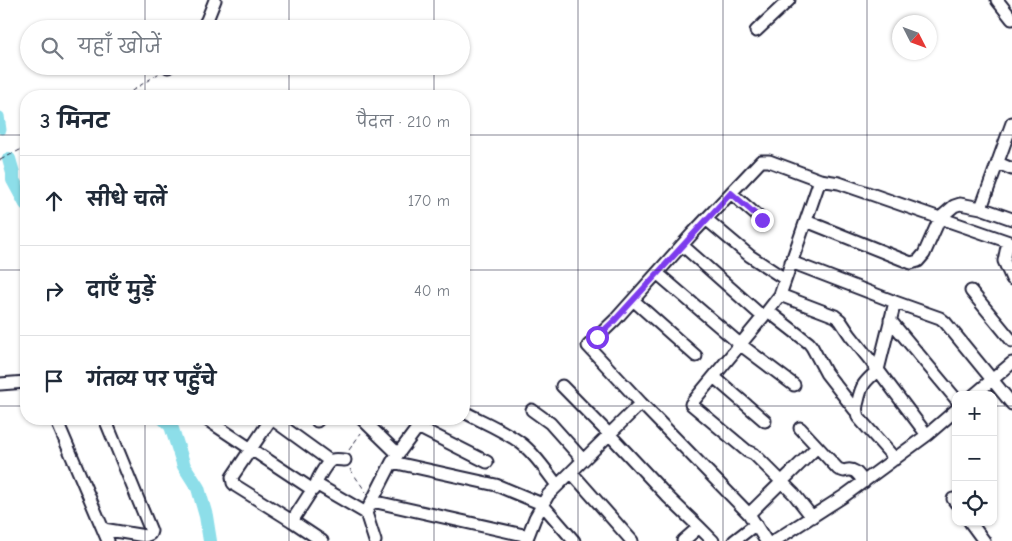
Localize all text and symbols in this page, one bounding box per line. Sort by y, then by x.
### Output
north arrow [892,15,937,60]
search box [20,20,470,75]
icon: search [38,34,66,62]
text: यहाँ खोजें [78,36,161,58]
text: 3 मिनट [40,109,109,133]
text: पैदल · 210 m [356,113,450,131]
icon: ahead [40,187,68,215]
text: सीधे चलें [87,189,167,211]
text: 170 m [408,192,450,210]
route end [751,209,774,232]
icon: right [40,277,68,305]
text: दाएँ मुड़ें [87,279,155,301]
text: 40 m [414,282,450,300]
route start [586,326,609,349]
icon: arrive [40,367,68,395]
text: गंतव्य पर पहुँचे [87,369,216,391]
map controls [952,391,997,526]
button: + [952,391,997,436]
button: − [952,436,997,481]
button: locate [952,481,997,526]

